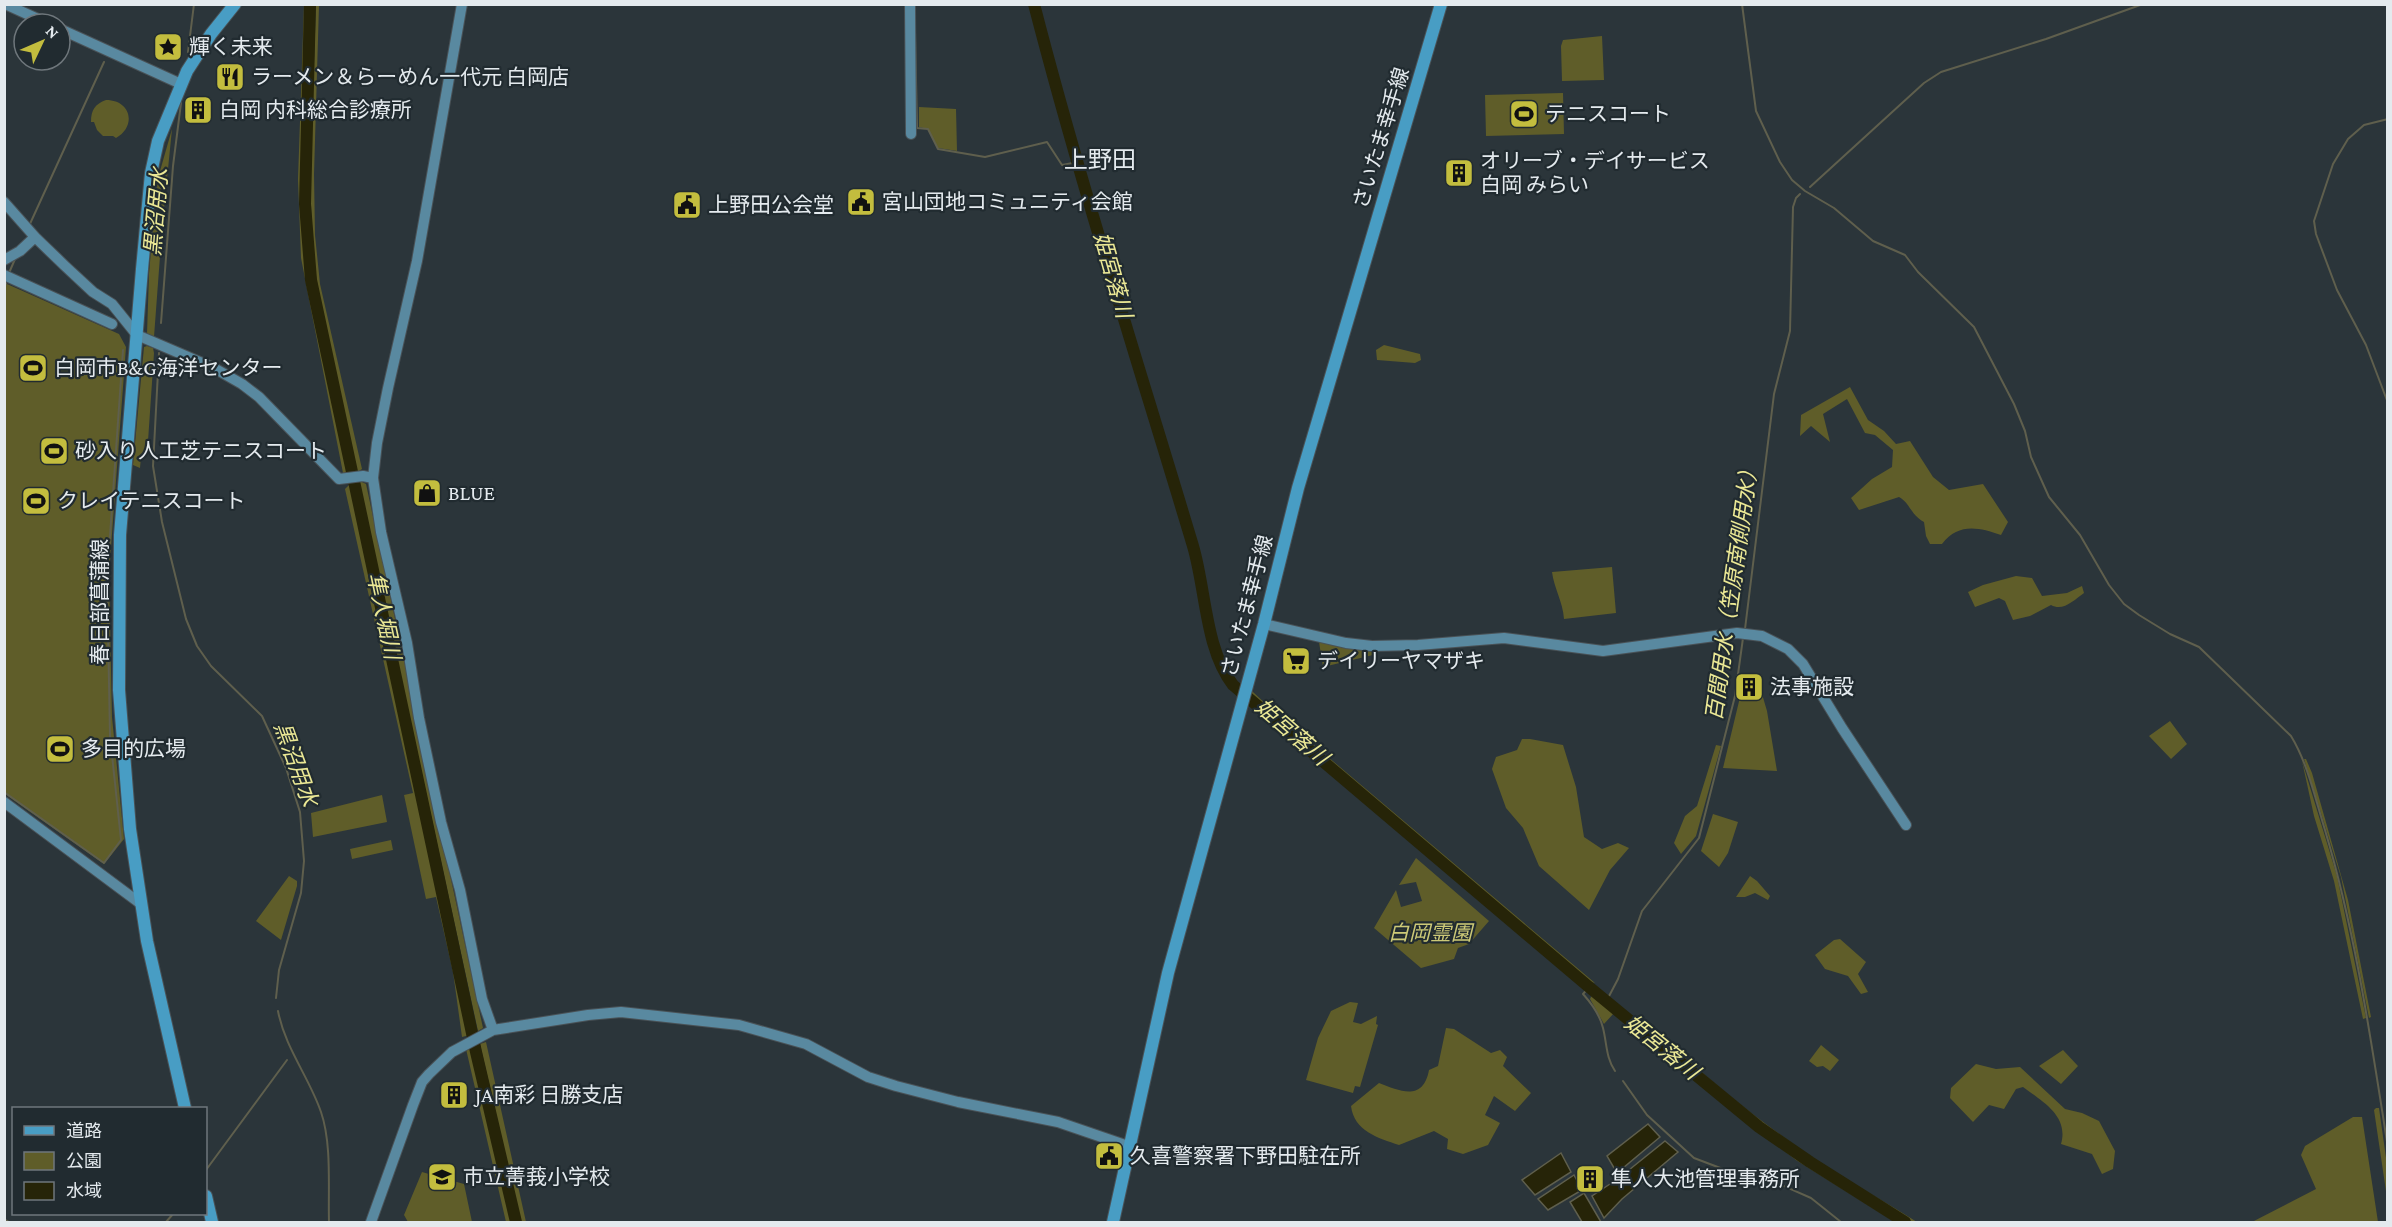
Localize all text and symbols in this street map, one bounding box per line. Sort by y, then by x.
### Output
north arrow [12,12,72,72]
text: N [43,22,62,42]
place icon: 輝く未来 [152,31,184,63]
place label: 輝く未来 [189,35,273,59]
restaurant icon: ラーメン＆らーめん一代元 白岡店 [214,61,246,93]
place label: ラーメン＆らーめん一代元 白岡店 [251,65,569,89]
street label: さいたま幸手線 [1348,65,1414,211]
building icon: 白岡 内科総合診療所 [182,94,214,126]
place label: 白岡 内科総合診療所 [219,98,412,122]
sports icon: テニスコート [1508,98,1540,130]
place label: テニスコート [1545,102,1671,126]
district label: 上野田 [1064,146,1136,173]
place label: オリーブ・デイサービス 白岡 みらい [1480,149,1710,197]
building icon: オリーブ・デイサービス 白岡 みらい [1443,157,1475,189]
water label: 黒沼用水 [140,165,172,257]
public building icon: 宮山団地コミュニティ会館 [845,186,877,218]
public building icon: 上野田公会堂 [671,189,703,221]
place label: 宮山団地コミュニティ会館 [882,190,1133,214]
place label: 上野田公会堂 [708,193,834,217]
water label: 姫宮落川 [1089,229,1138,323]
sports icon: 白岡市B&G海洋センター [17,352,49,384]
place label: 白岡市B&G海洋センター [54,356,283,380]
sports icon: 砂入り人工芝テニスコート [38,435,70,467]
place label: 砂入り人工芝テニスコート [75,439,327,463]
water label: 百間用水（笠原南側用水） [1701,458,1763,722]
shop icon: BLUE [411,477,443,509]
place label: BLUE [448,481,495,505]
sports icon: クレイテニスコート [20,485,52,517]
place label: クレイテニスコート [57,489,246,513]
street label: さいたま幸手線 [1216,532,1278,680]
street label: 春日部菖蒲線 [88,539,112,665]
water label: 隼人堀川 [363,570,406,664]
supermarket icon: デイリーヤマザキ [1280,645,1312,677]
place label: デイリーヤマザキ [1317,649,1485,673]
building icon: 法事施設 [1733,671,1765,703]
place label: 法事施設 [1770,675,1854,699]
water label: 姫宮落川 [1251,694,1335,772]
water label: 黒沼用水 [269,718,323,811]
sports icon: 多目的広場 [44,733,76,765]
place label: 多目的広場 [81,737,186,761]
park label: 白岡霊園 [1388,921,1475,945]
water label: 姫宮落川 [1620,1010,1706,1086]
building icon: JA南彩 日勝支店 [438,1079,470,1111]
place label: JA南彩 日勝支店 [473,1083,623,1107]
legend [12,1107,207,1215]
text: 道路 [66,1121,102,1141]
public building icon: 久喜警察署下野田駐在所 [1093,1140,1125,1172]
place label: 久喜警察署下野田駐在所 [1130,1144,1361,1168]
text: 公園 [66,1151,102,1171]
school or university icon: 市立菁莪小学校 [426,1161,458,1193]
building icon: 隼人大池管理事務所 [1574,1163,1606,1195]
place label: 市立菁莪小学校 [463,1165,610,1189]
place label: 隼人大池管理事務所 [1611,1167,1800,1191]
text: 水域 [66,1181,102,1201]

